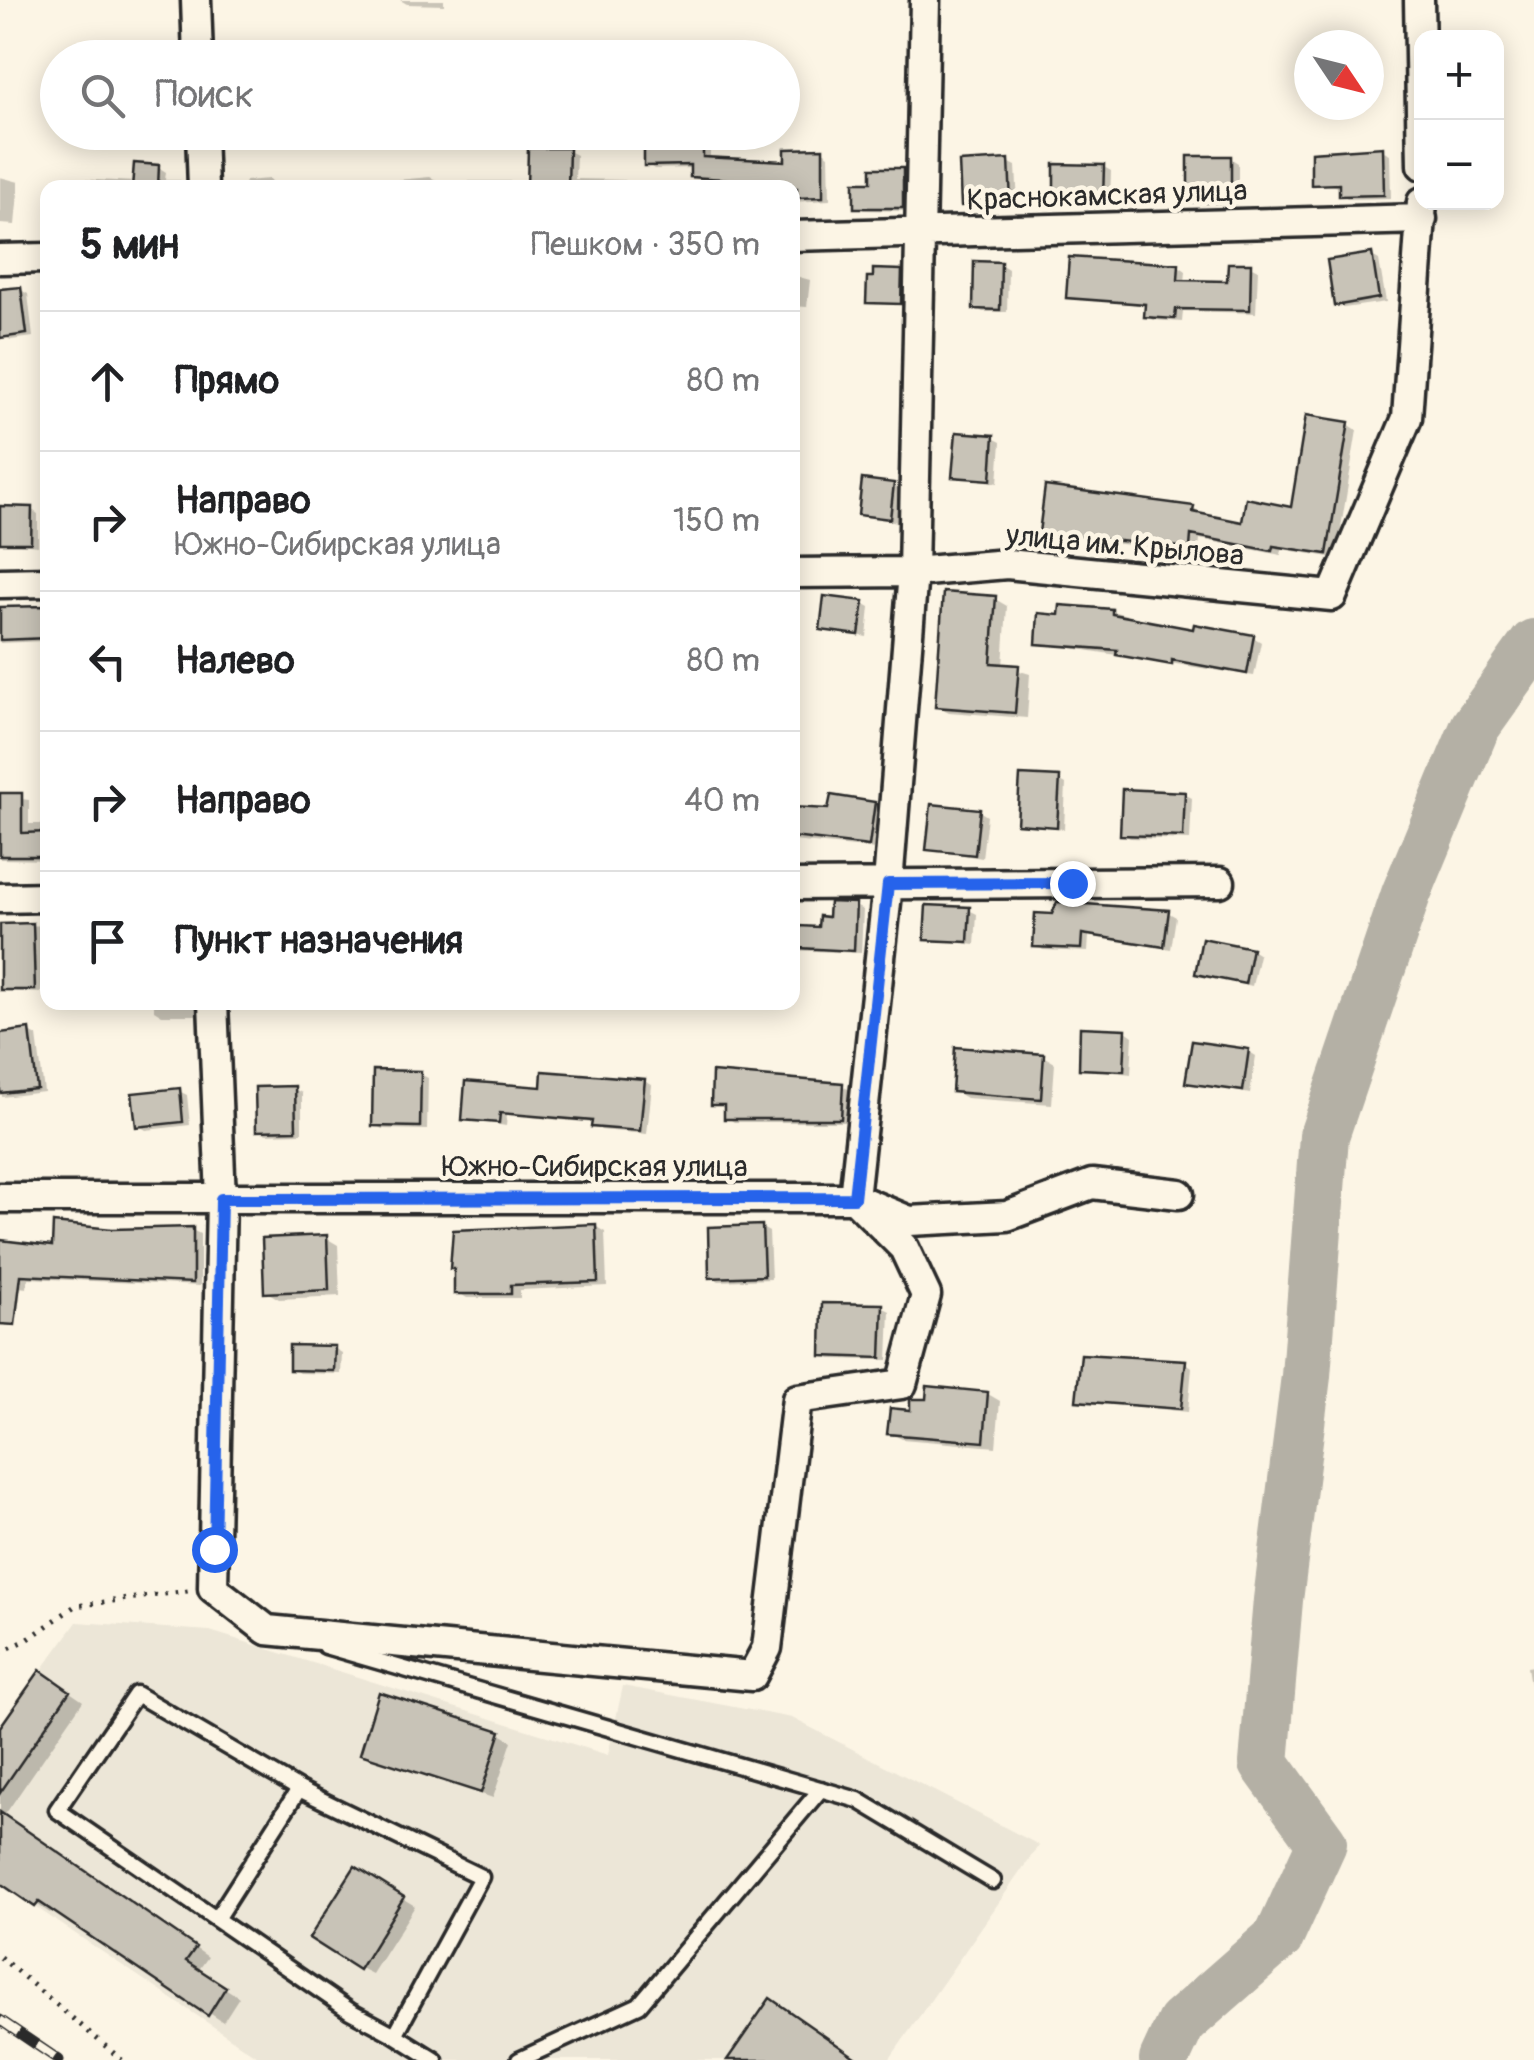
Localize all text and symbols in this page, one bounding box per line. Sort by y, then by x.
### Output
north arrow [1294,30,1384,120]
map controls [1414,30,1504,210]
button: + [1414,30,1504,120]
search box [40,40,800,150]
icon: search [75,68,130,123]
text: Поиск [155,71,254,119]
button: − [1414,120,1504,210]
street label: Краснокамская улица [966,172,1248,219]
text: 5 мин [80,219,179,271]
text: Пешком · 350 m [531,225,760,265]
icon: ahead [80,354,135,409]
text: Прямо [175,357,279,405]
text: 80 m [687,361,760,401]
text: Направо [175,477,311,525]
icon: right [80,494,135,549]
text: 150 m [673,501,760,541]
street label: улица им. Крылова [1003,517,1245,574]
text: Южно-Сибирская улица [175,525,501,565]
icon: left [80,634,135,689]
text: Налево [175,637,295,685]
text: 80 m [687,641,760,681]
icon: right [80,774,135,829]
text: Направо [175,777,311,825]
text: 40 m [684,781,760,821]
route end [1050,861,1096,907]
icon: arrive [80,914,135,969]
text: Пункт назначения [175,917,463,965]
street label: Южно-Сибирская улица [442,1148,748,1185]
route start [192,1527,238,1573]

